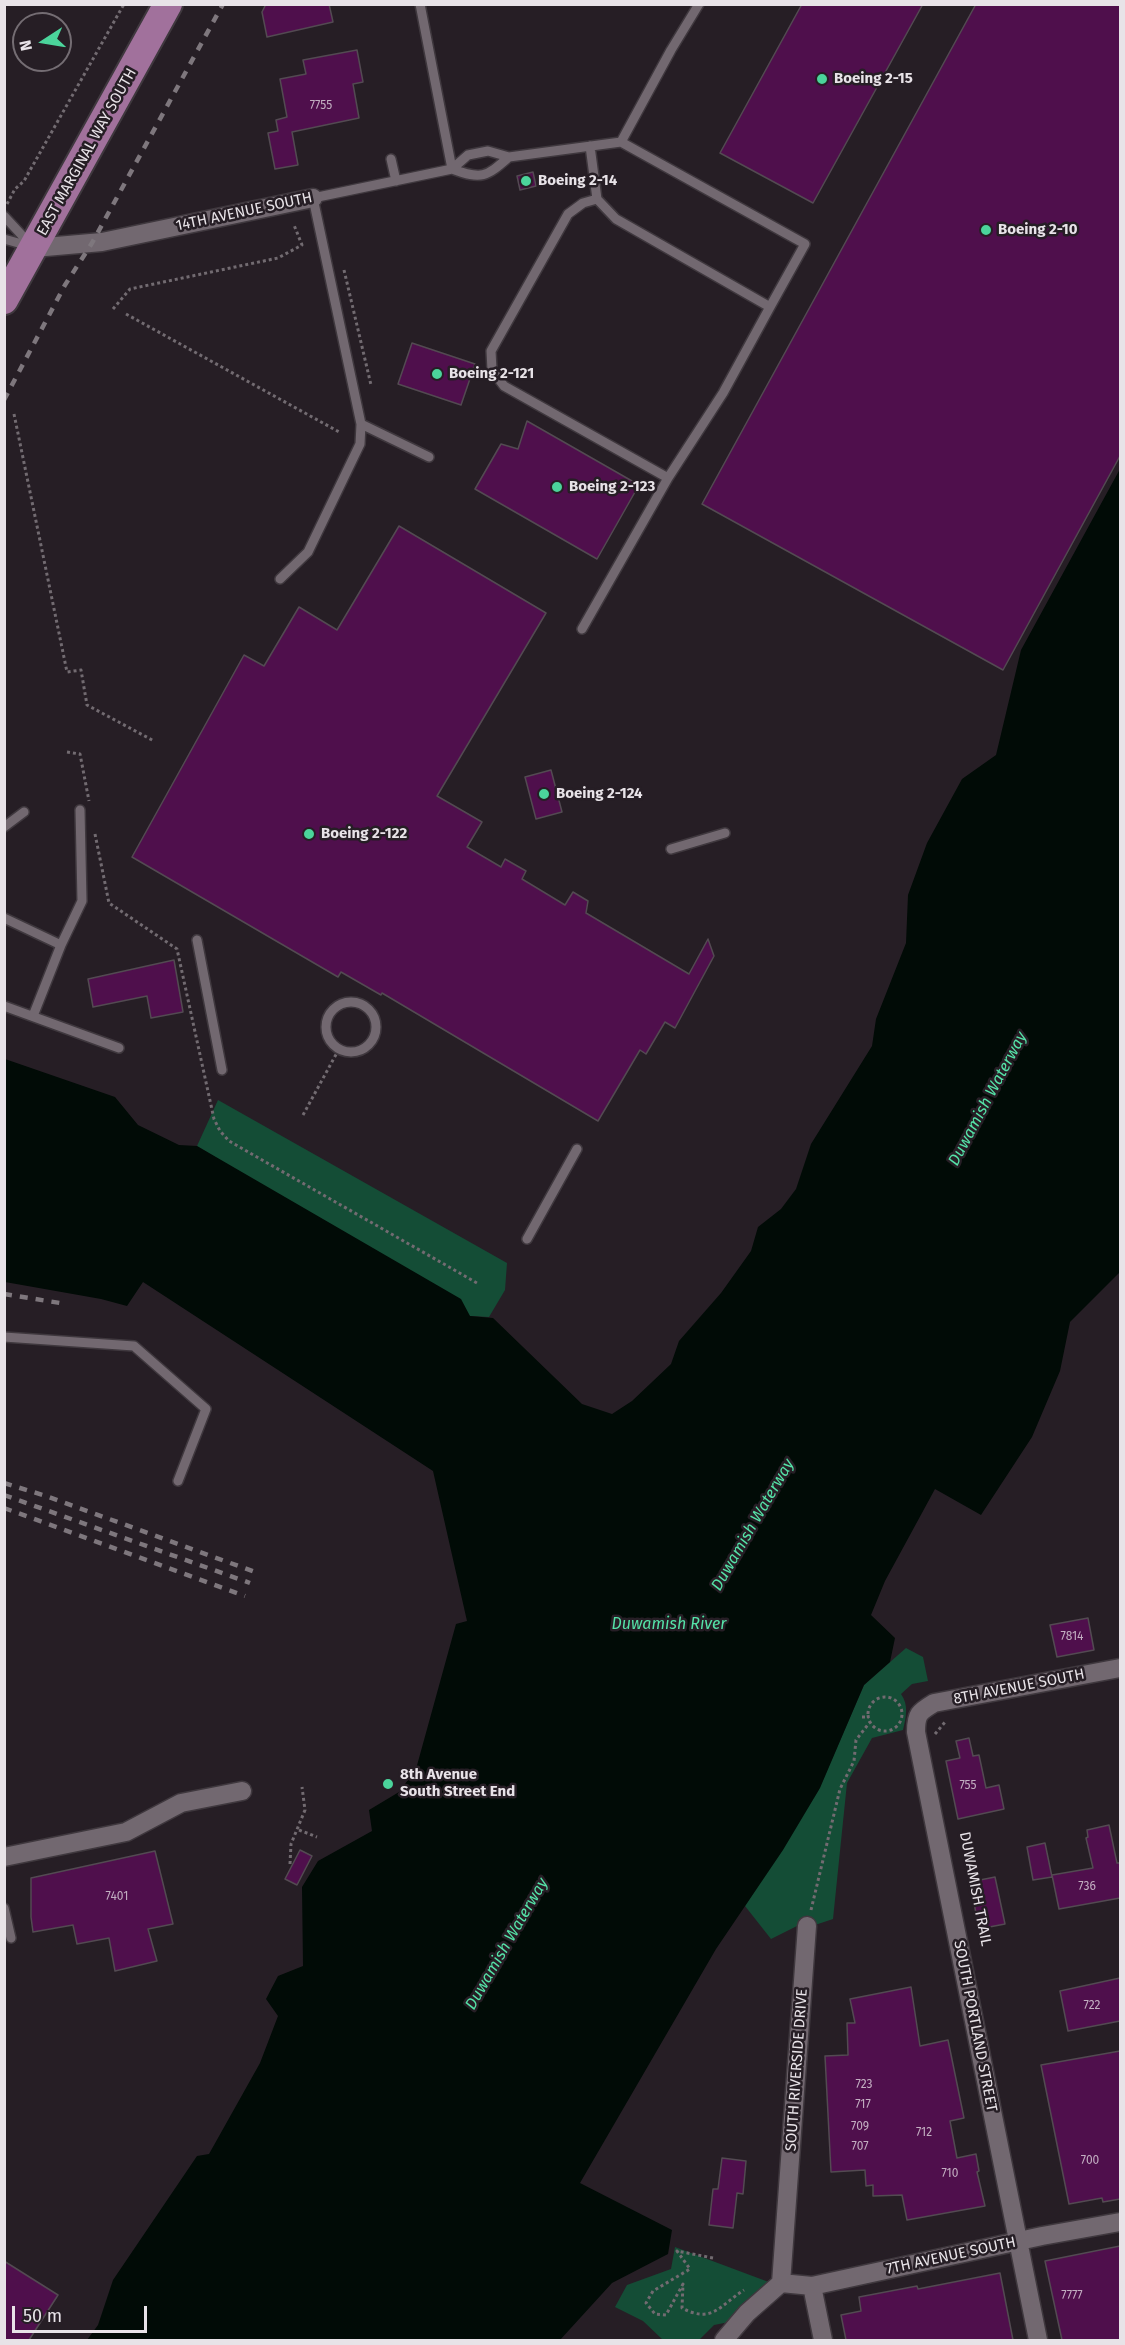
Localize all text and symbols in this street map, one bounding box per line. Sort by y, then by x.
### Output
north arrow [12,12,72,72]
text: N [15,38,36,53]
street label: EAST MARGINAL WAY SOUTH [33,65,141,239]
place label: Boeing 2-15 [834,70,913,88]
marker: Boeing 2-15 [815,72,829,86]
house number: 7755 [310,99,332,113]
place label: Boeing 2-14 [538,172,617,190]
marker: Boeing 2-14 [519,174,533,188]
street label: 14TH AVENUE SOUTH [174,189,314,235]
place label: Boeing 2-10 [998,221,1078,239]
marker: Boeing 2-10 [979,223,993,237]
place label: Boeing 2-121 [449,365,534,383]
marker: Boeing 2-121 [430,367,444,381]
place label: Boeing 2-123 [569,478,655,496]
marker: Boeing 2-123 [550,480,564,494]
place label: Boeing 2-124 [556,785,643,803]
marker: Boeing 2-124 [537,787,551,801]
place label: Boeing 2-122 [321,825,407,843]
marker: Boeing 2-122 [302,827,316,841]
water label: Duwamish Waterway [945,1029,1031,1169]
water label: Duwamish Waterway [708,1456,798,1594]
water label: Duwamish River [612,1615,726,1635]
house number: 7814 [1061,1630,1083,1644]
street label: 8TH AVENUE SOUTH [952,1665,1086,1709]
place label: 8th Avenue South Street End [400,1766,515,1801]
marker: 8th Avenue South Street End [381,1777,395,1791]
house number: 755 [959,1779,977,1793]
street label: DUWAMISH TRAIL [955,1830,995,1948]
water label: Duwamish Waterway [462,1875,552,2013]
house number: 736 [1078,1880,1096,1894]
house number: 7401 [106,1890,128,1904]
street label: SOUTH PORTLAND STREET [950,1939,1000,2113]
street label: SOUTH RIVERSIDE DRIVE [782,1988,812,2152]
house number: 722 [1083,1999,1101,2013]
house number: 723 [855,2078,873,2092]
house number: 717 [855,2098,871,2112]
house number: 709 [851,2120,869,2134]
house number: 712 [916,2126,932,2140]
house number: 707 [852,2140,868,2154]
house number: 700 [1081,2154,1099,2168]
house number: 710 [941,2167,959,2181]
street label: 7TH AVENUE SOUTH [885,2233,1017,2279]
house number: 7777 [1061,2289,1083,2303]
scale bar [15,2294,150,2332]
text: 50 m [23,2305,62,2327]

